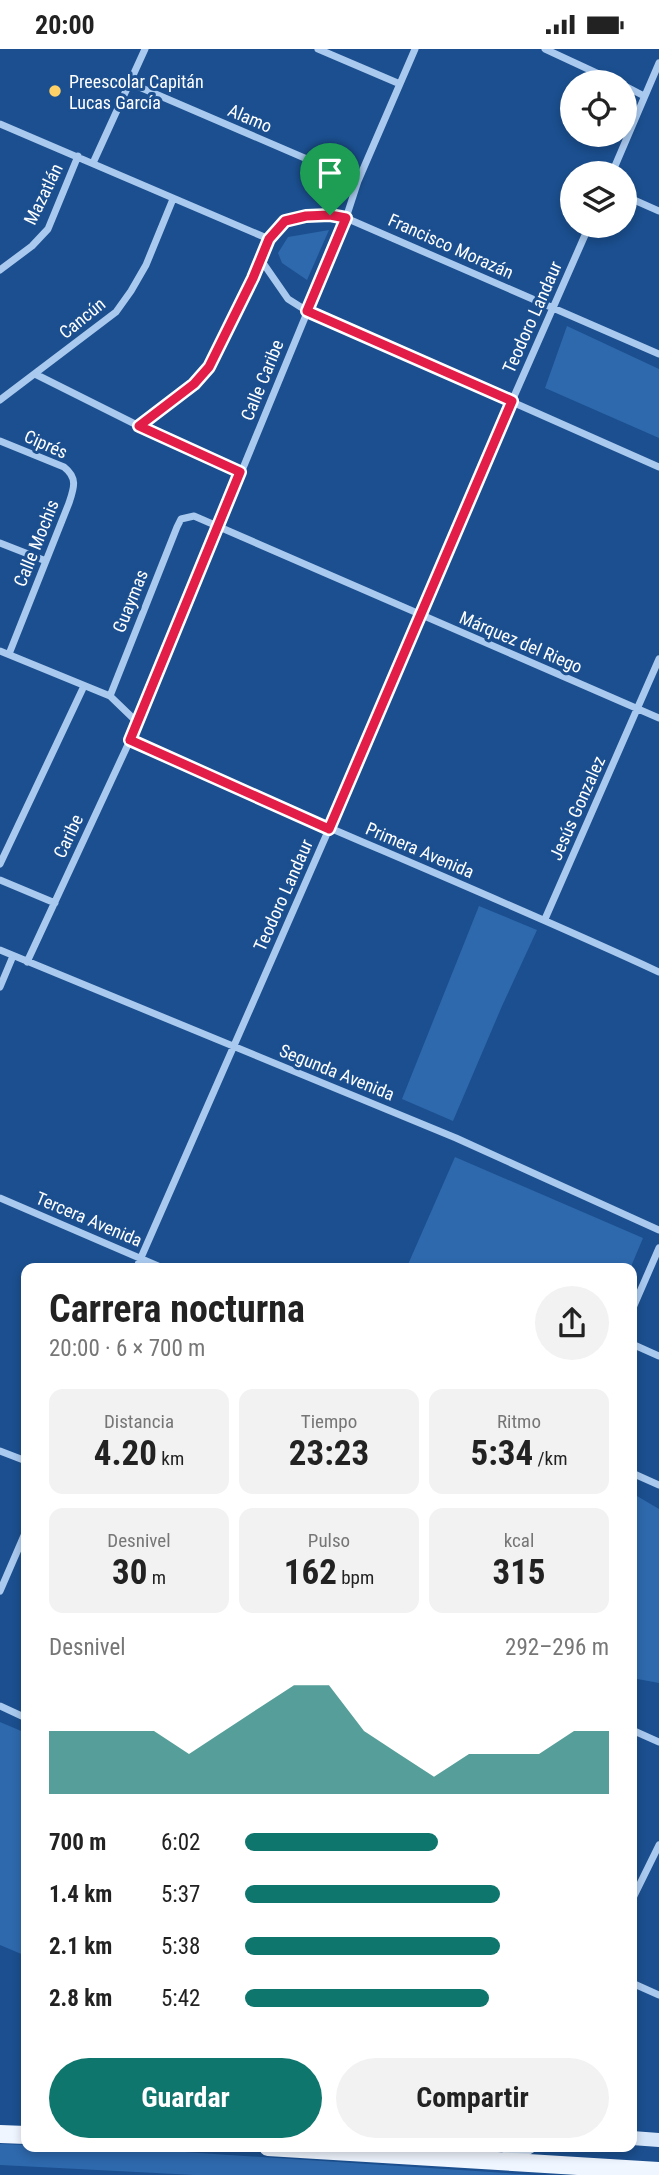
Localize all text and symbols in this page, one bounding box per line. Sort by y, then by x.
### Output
text: 20:00 [35,10,95,40]
map controls [560,70,637,238]
button: locate [560,70,637,147]
place label: Preescolar Capitán Lucas García [69,71,204,113]
marker: Preescolar Capitán Lucas García [47,83,63,99]
street label: Alamo [225,99,275,137]
pin [300,143,360,215]
icon: arrive [311,154,349,192]
street label: Mazatlán [19,160,67,228]
button: layers [560,161,637,238]
street label: Francisco Morazán [385,209,517,283]
street label: Teodoro Landaur [498,257,566,376]
street label: Cancún [55,293,109,343]
street label: Calle Caribe [236,336,288,424]
street label: Ciprés [21,425,71,463]
street label: Calle Mochis [9,497,63,589]
street label: Guaymas [108,567,152,635]
street label: Márquez del Riego [456,607,586,677]
street label: Jesús Gonzalez [545,753,609,863]
street label: Caribe [49,811,87,861]
street label: Primera Avenida [363,818,477,882]
street label: Teodoro Landaur [249,835,317,954]
street label: Segunda Avenida [276,1039,398,1105]
street label: Tercera Avenida [33,1187,145,1251]
button: share [535,1286,609,1360]
text: Carrera nocturna [49,1287,305,1331]
text: 20:00 · 6 × 700 m [49,1335,205,1362]
text: Distancia [104,1410,174,1433]
text: Tiempo [301,1410,357,1433]
text: Ritmo [497,1410,541,1433]
text: 4.20 [94,1433,157,1474]
text: 23:23 [289,1433,369,1474]
text: 5:34 [471,1433,533,1474]
text: km [157,1447,184,1470]
text: /km [533,1447,567,1470]
text: Desnivel [107,1529,171,1552]
text: Pulso [308,1529,350,1552]
text: kcal [504,1529,534,1552]
text: 30 [112,1552,147,1593]
text: 162 [284,1552,337,1593]
text: 315 [492,1552,546,1593]
text: m [147,1566,166,1589]
text: bpm [337,1566,374,1589]
text: Desnivel [49,1634,126,1661]
text: 292–296 m [505,1634,609,1661]
text: 700 m [49,1829,106,1856]
text: 6:02 [161,1829,200,1856]
text: 1.4 km [49,1881,112,1908]
text: 5:37 [161,1881,200,1908]
text: 2.1 km [49,1933,112,1960]
text: 5:38 [161,1933,200,1960]
text: 2.8 km [49,1985,112,2012]
text: 5:42 [161,1985,200,2012]
button: Guardar [49,2058,322,2138]
button: Compartir [336,2058,609,2138]

